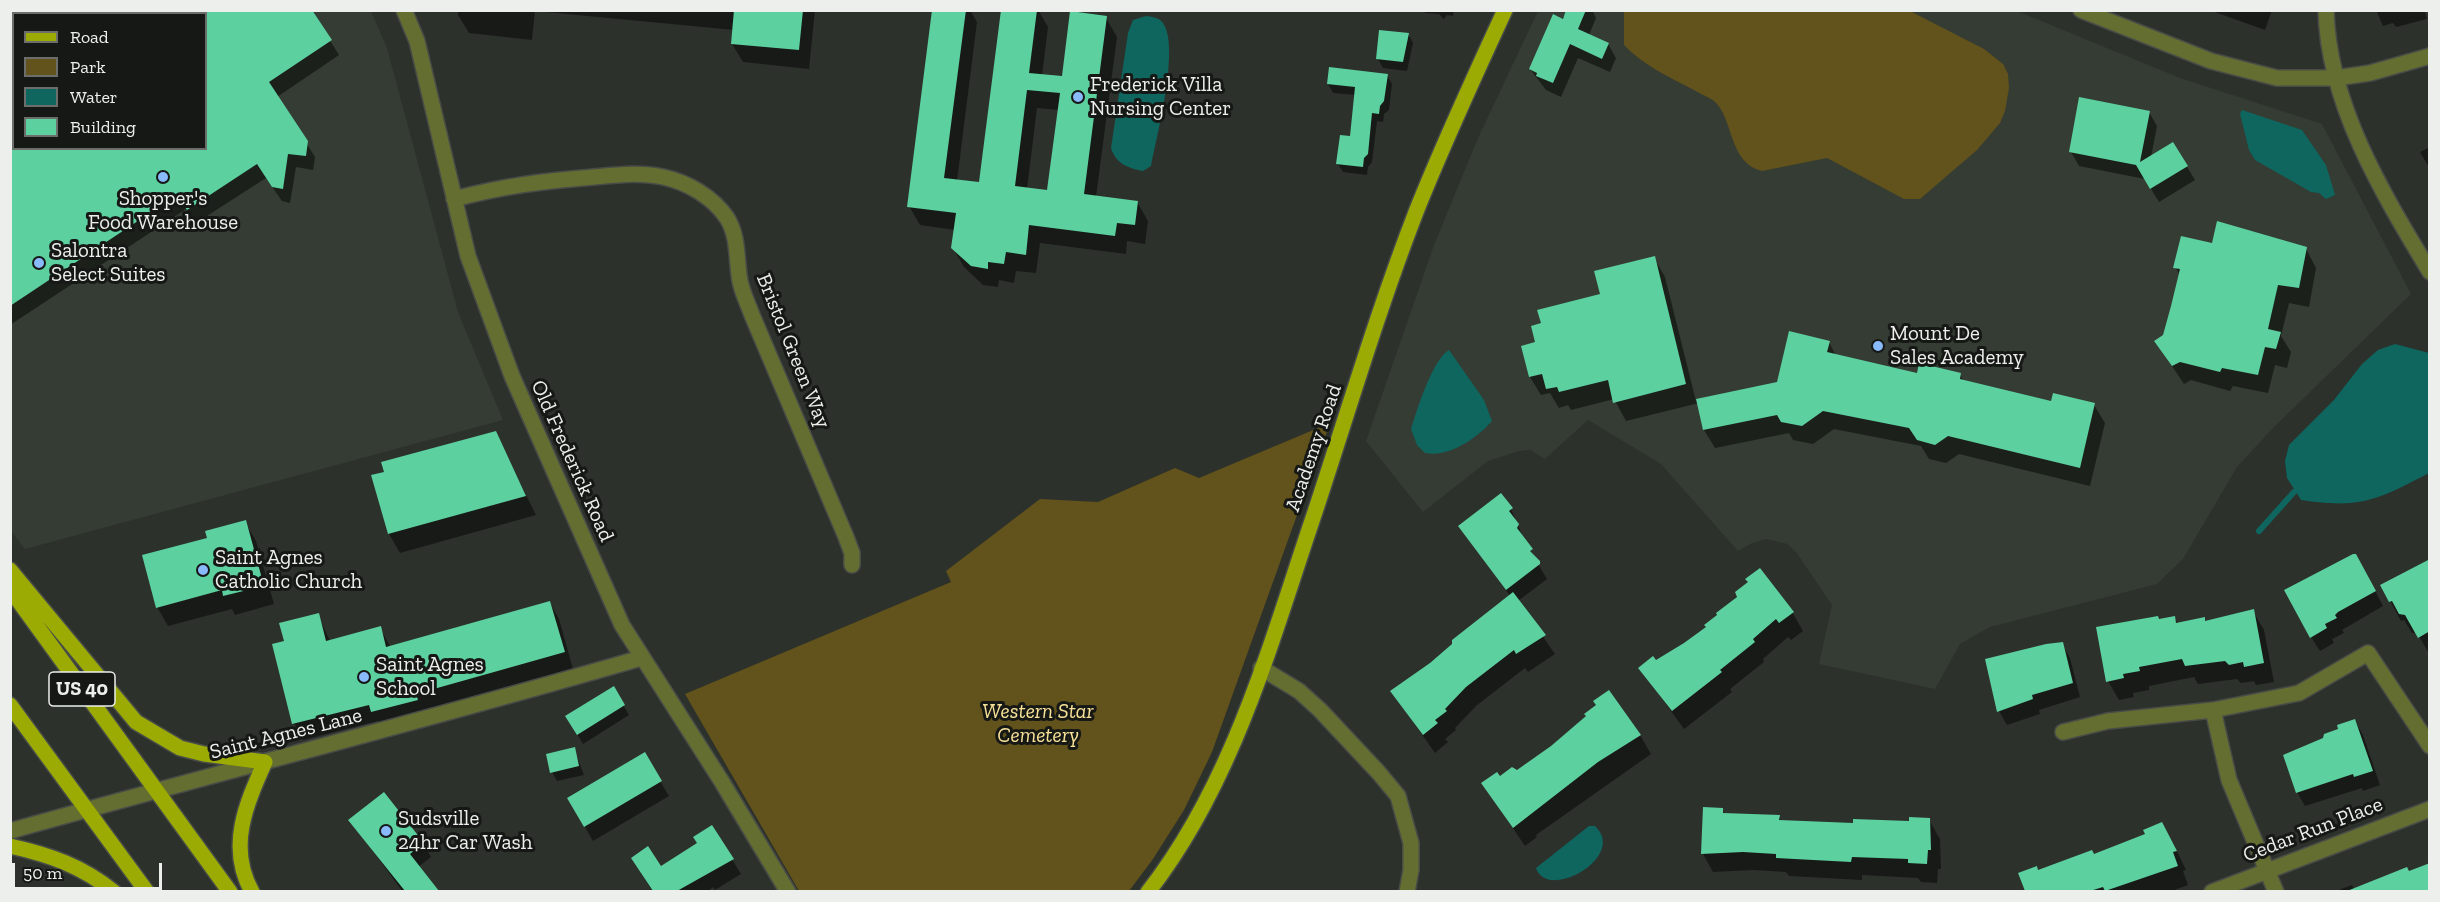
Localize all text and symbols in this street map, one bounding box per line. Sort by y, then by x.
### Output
legend [12,12,207,150]
text: Road [70,26,109,48]
text: Park [70,56,106,78]
place label: Frederick Villa Nursing Center [1090,72,1231,122]
text: Water [70,86,117,108]
marker: Frederick Villa Nursing Center [1071,90,1085,104]
text: Building [70,116,136,138]
marker: Shopper's Food Warehouse [156,170,170,184]
place label: Shopper's Food Warehouse [88,186,238,236]
place label: Salontra Select Suites [51,238,165,288]
marker: Salontra Select Suites [32,256,46,270]
street label: Bristol Green Way [751,270,835,432]
place label: Mount De Sales Academy [1890,321,2024,371]
marker: Mount De Sales Academy [1871,339,1885,353]
street label: Old Frederick Road [525,376,619,546]
street label: Academy Road [1280,381,1348,515]
place label: Saint Agnes Catholic Church [215,545,362,595]
marker: Saint Agnes Catholic Church [196,563,210,577]
place label: Saint Agnes School [376,652,484,702]
marker: Saint Agnes School [357,670,371,684]
road number: US 40 [49,672,115,706]
park label: Western Star Cemetery [982,699,1094,749]
street label: Saint Agnes Lane [207,703,365,765]
street label: Cedar Run Place [2240,792,2386,868]
place label: Sudsville 24hr Car Wash [398,806,533,856]
marker: Sudsville 24hr Car Wash [379,824,393,838]
scale bar [15,851,165,889]
text: 50 m [23,862,62,884]

